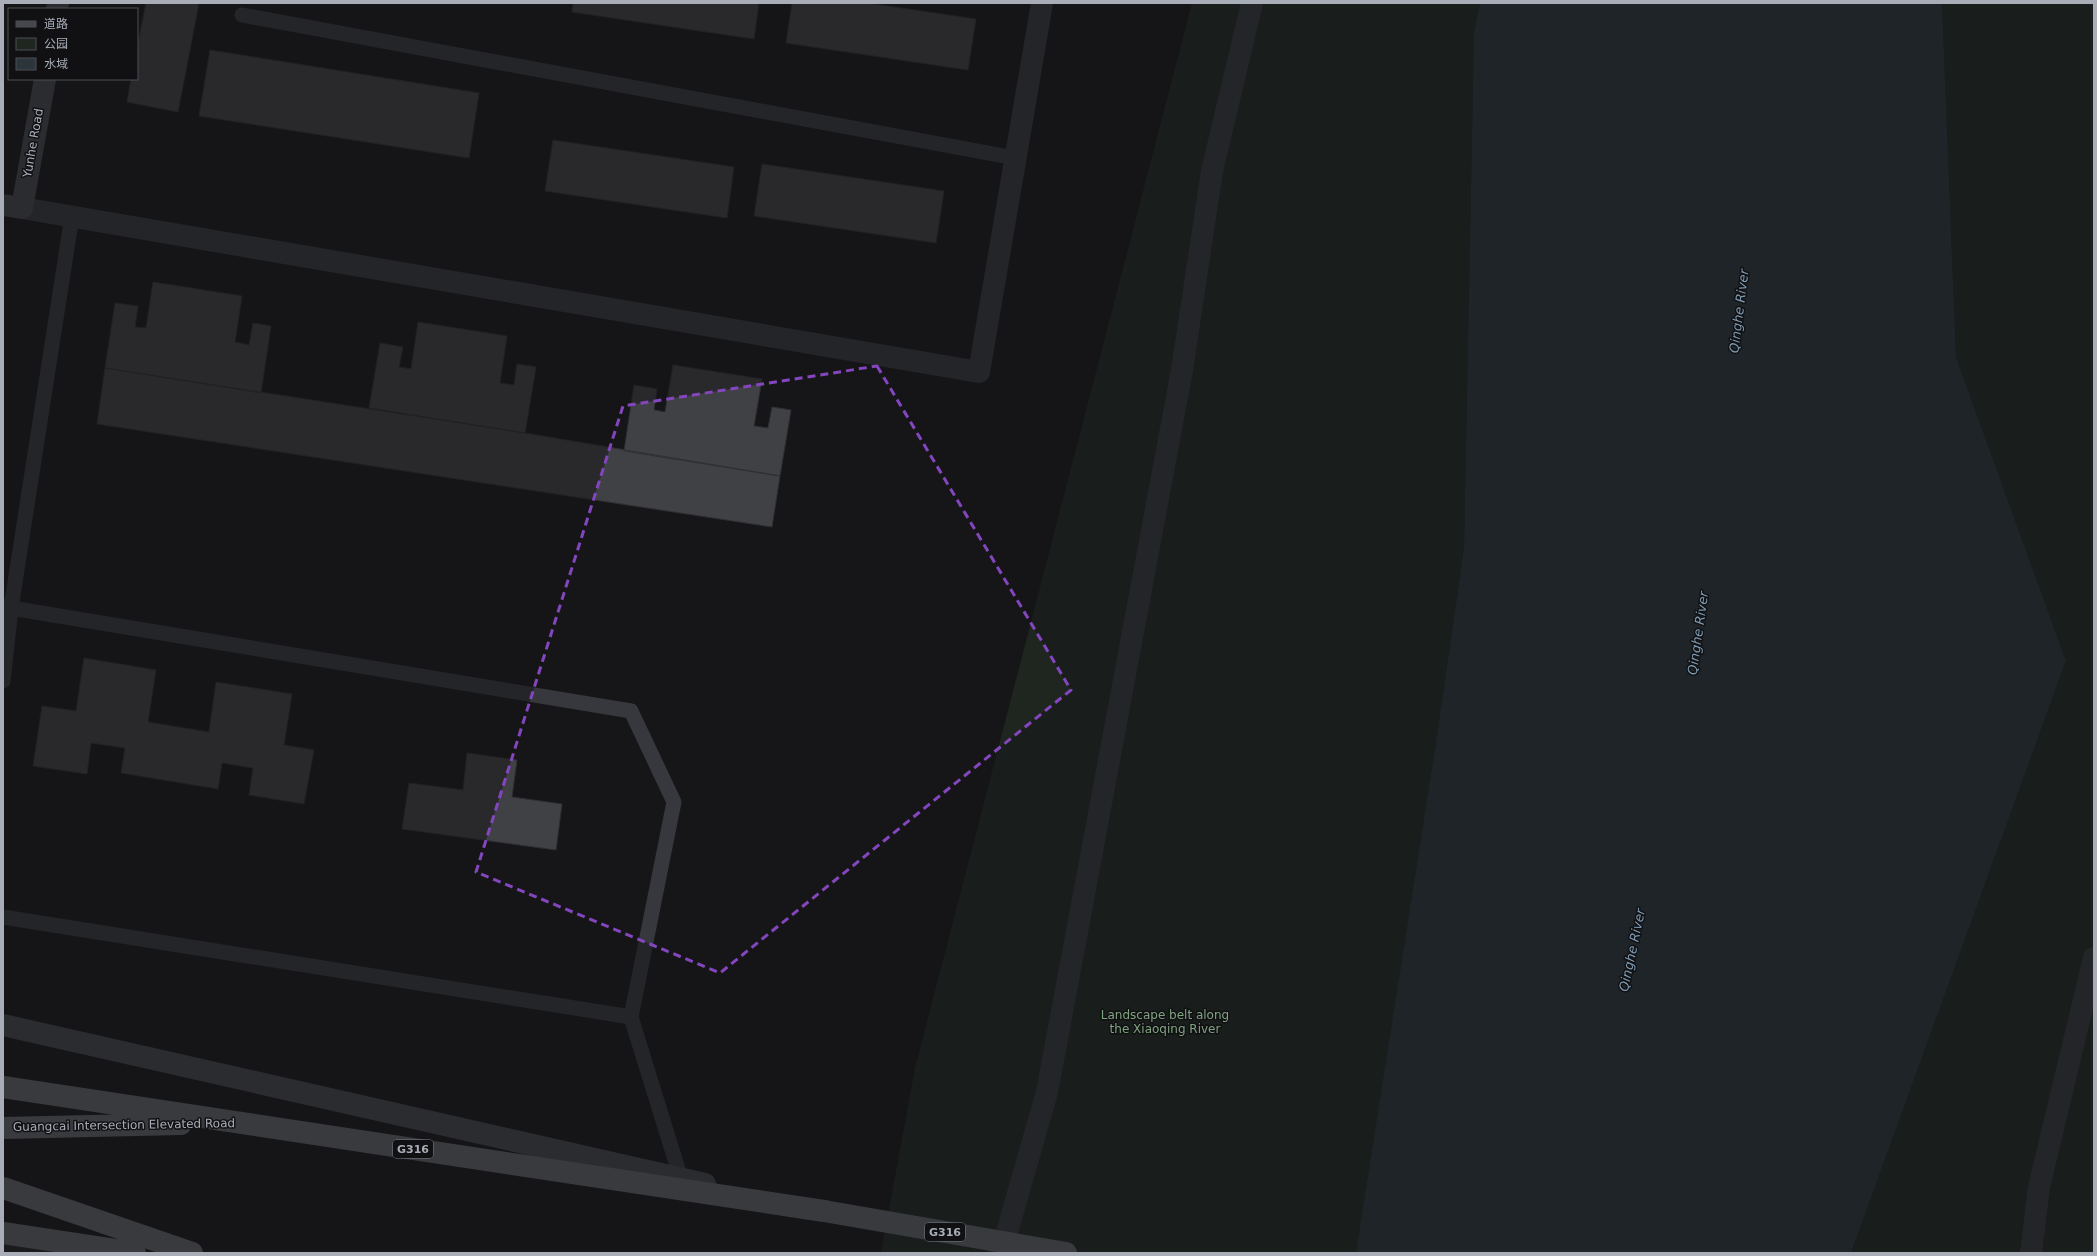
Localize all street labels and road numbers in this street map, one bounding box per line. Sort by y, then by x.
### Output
street label: Yunhe Road [20,107,46,180]
street label: Guangcai Intersection Elevated Road [13,1116,235,1134]
road number: G316 [393,1140,433,1158]
road number: G316 [925,1223,965,1241]

